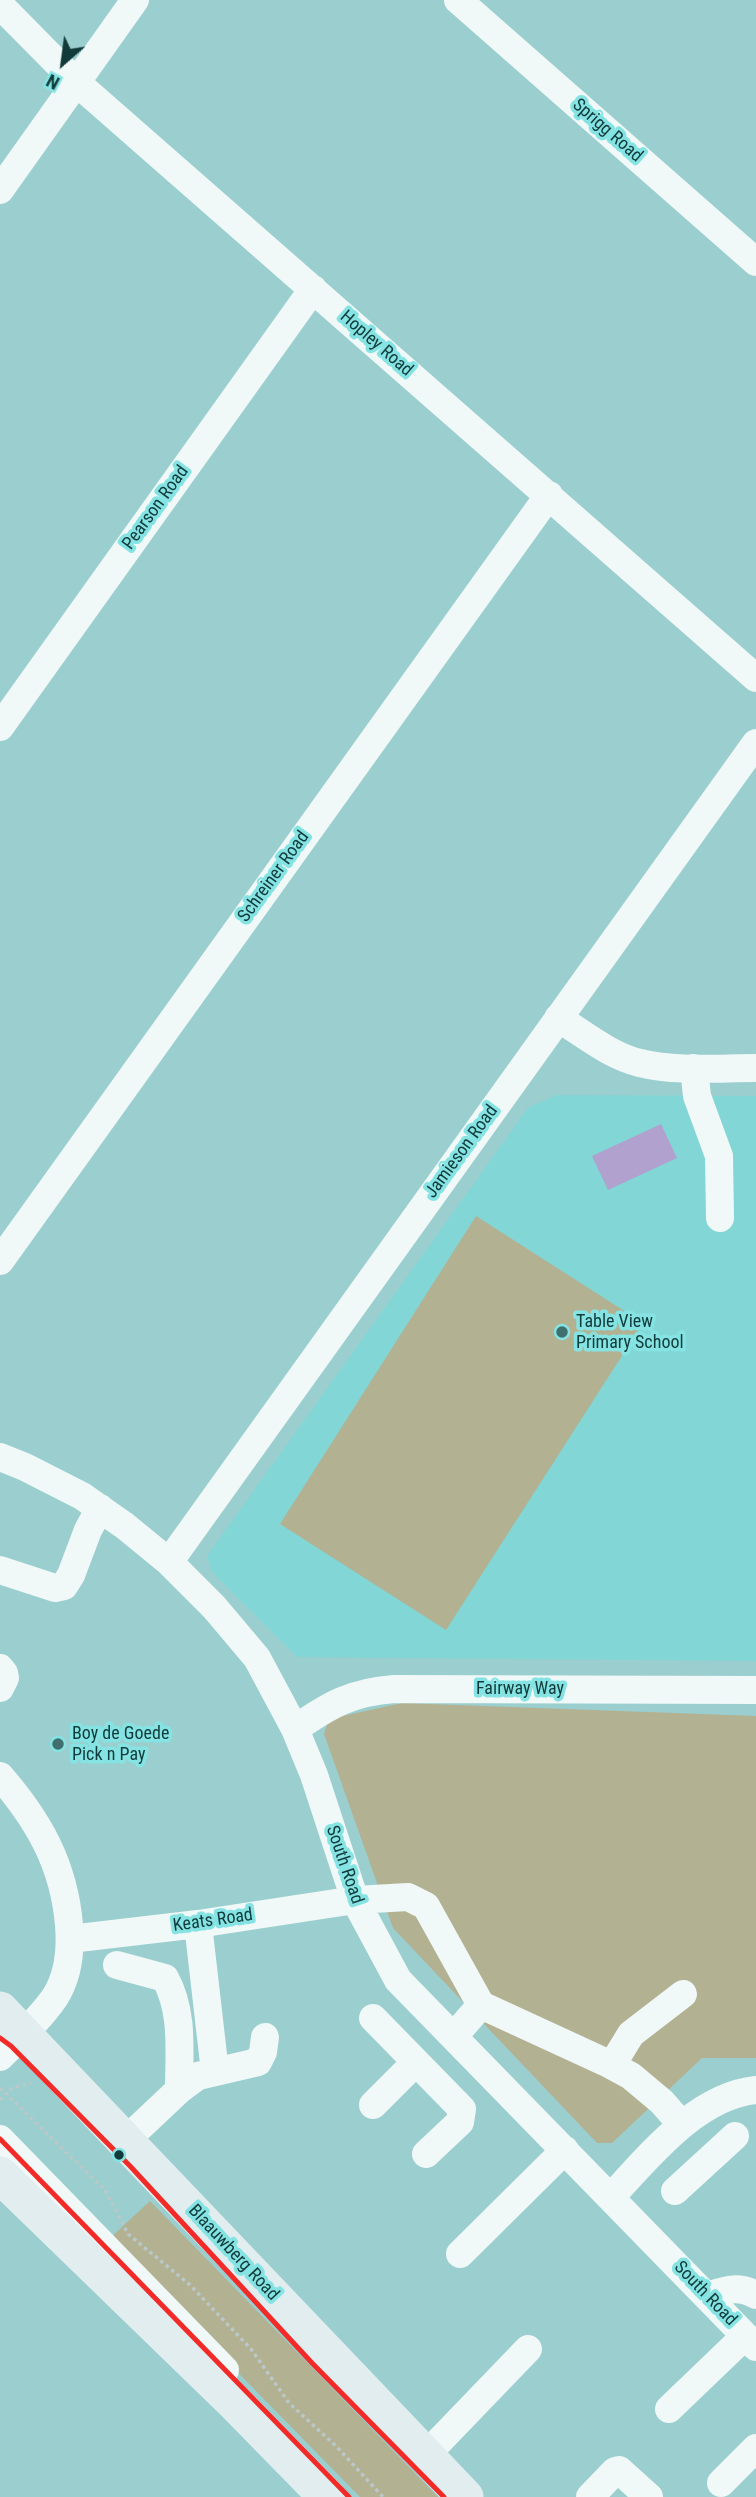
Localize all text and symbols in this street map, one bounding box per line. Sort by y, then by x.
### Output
north arrow [28,28,98,98]
text: N [42,69,63,95]
street label: Sprigg Road [568,95,646,167]
street label: Hopley Road [335,307,417,381]
street label: Pearson Road [118,462,194,554]
street label: Schreiner Road [234,827,314,927]
street label: Jamieson Road [421,1101,503,1203]
place label: Table View Primary School [576,1311,684,1354]
marker: Table View Primary School [554,1324,570,1340]
street label: Fairway Way [476,1678,564,1700]
place label: Boy de Goede Pick n Pay [72,1723,169,1766]
marker: Boy de Goede Pick n Pay [50,1736,66,1752]
street label: South Road [321,1823,367,1907]
street label: Keats Road [172,1905,254,1937]
unlabelled marker [112,2148,126,2162]
street label: Blaauwberg Road [183,2201,283,2305]
street label: South Road [669,2257,741,2331]

